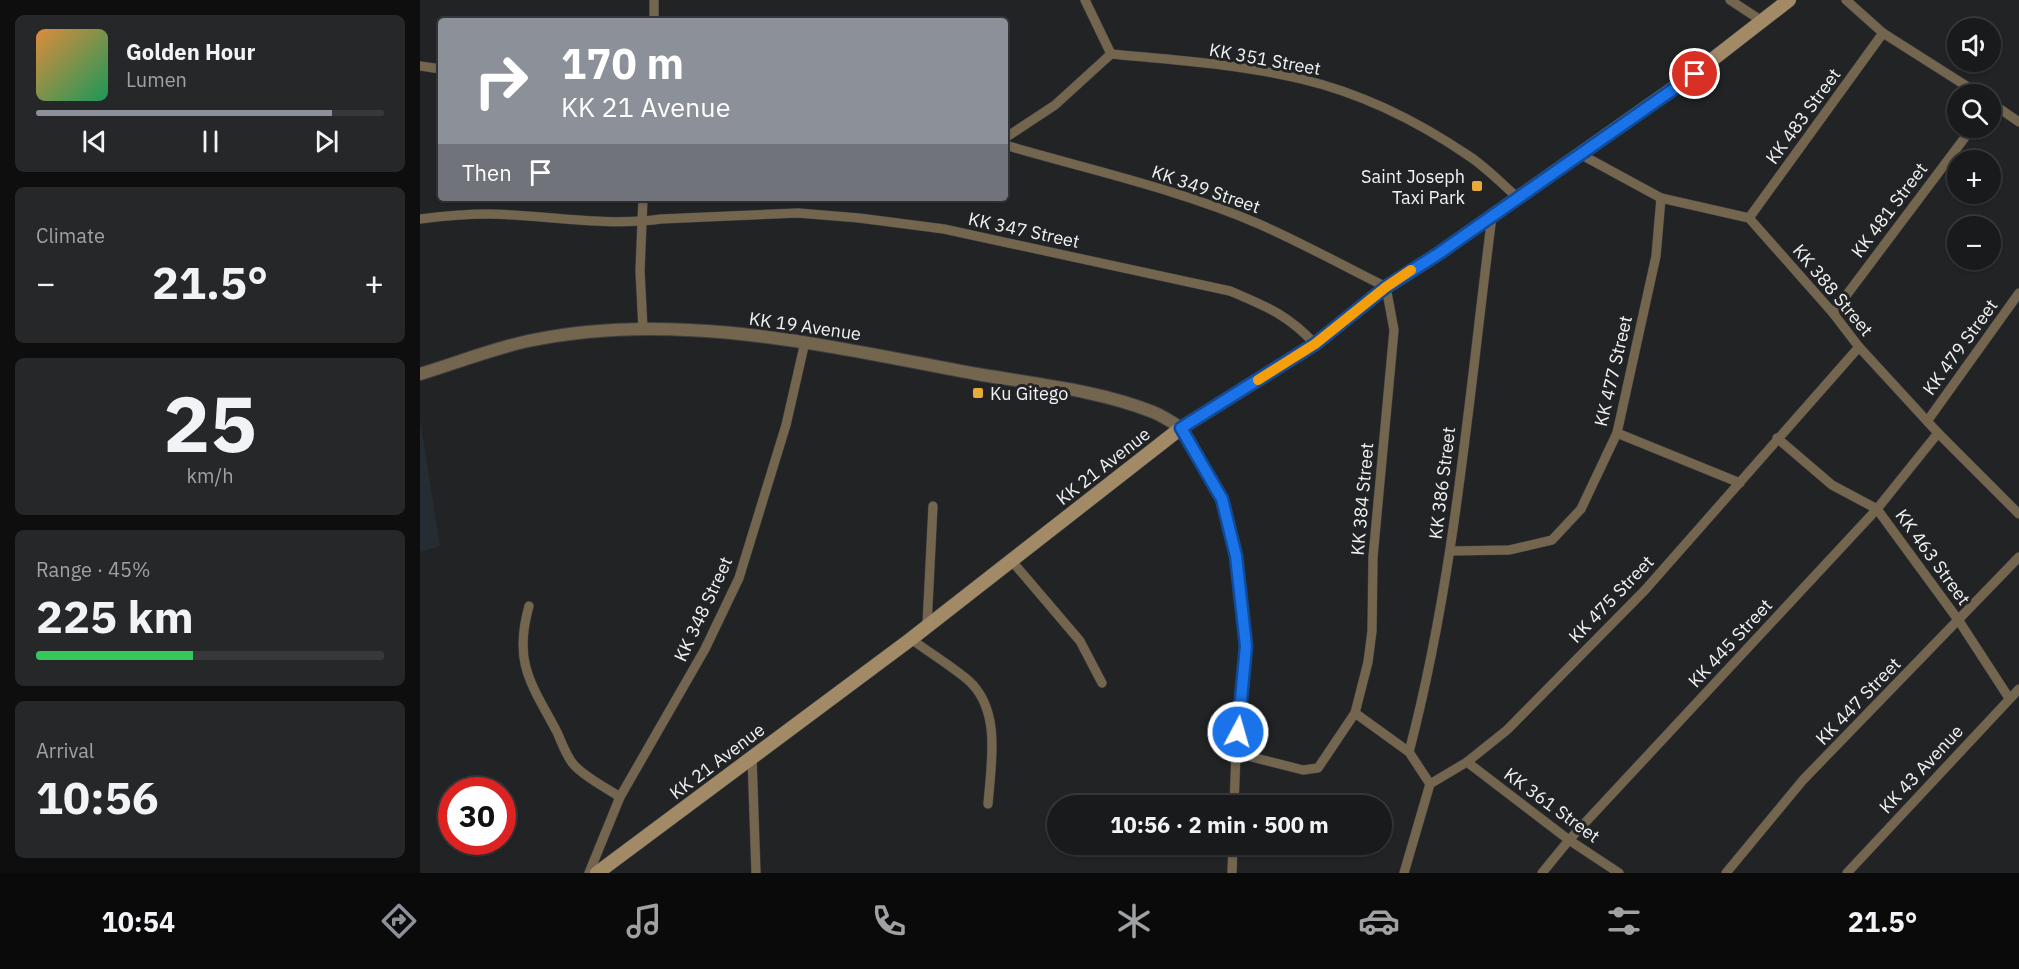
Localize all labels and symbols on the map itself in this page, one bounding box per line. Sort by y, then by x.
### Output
street label: KK 351 Street [1207,38,1323,80]
pin [1669,48,1720,99]
street label: KK 483 Street [1760,63,1846,169]
street label: KK 481 Street [1846,158,1932,262]
street label: KK 349 Street [1149,160,1263,218]
place label: Saint Joseph Taxi Park [1361,165,1465,209]
marker: Saint Joseph Taxi Park [1470,179,1484,193]
street label: KK 347 Street [966,207,1082,253]
street label: KK 388 Street [1788,239,1878,341]
street label: KK 479 Street [1917,294,2003,400]
street label: KK 19 Avenue [747,307,863,345]
street label: KK 477 Street [1589,313,1637,429]
place label: Ku Gitego [990,382,1068,405]
marker: Ku Gitego [971,386,985,400]
street label: KK 21 Avenue [1051,422,1155,510]
street label: KK 386 Street [1424,425,1460,541]
street label: KK 384 Street [1346,442,1378,556]
street label: KK 463 Street [1890,504,1976,610]
street label: KK 475 Street [1563,550,1659,648]
street label: KK 348 Street [669,553,737,665]
street label: KK 445 Street [1683,594,1777,692]
street label: KK 447 Street [1810,652,1906,750]
position arrow [1206,700,1270,764]
street label: KK 21 Avenue [665,718,769,804]
street label: KK 43 Avenue [1874,720,1968,818]
street label: KK 361 Street [1499,762,1605,848]
speed limit sign: 30 [438,777,516,855]

